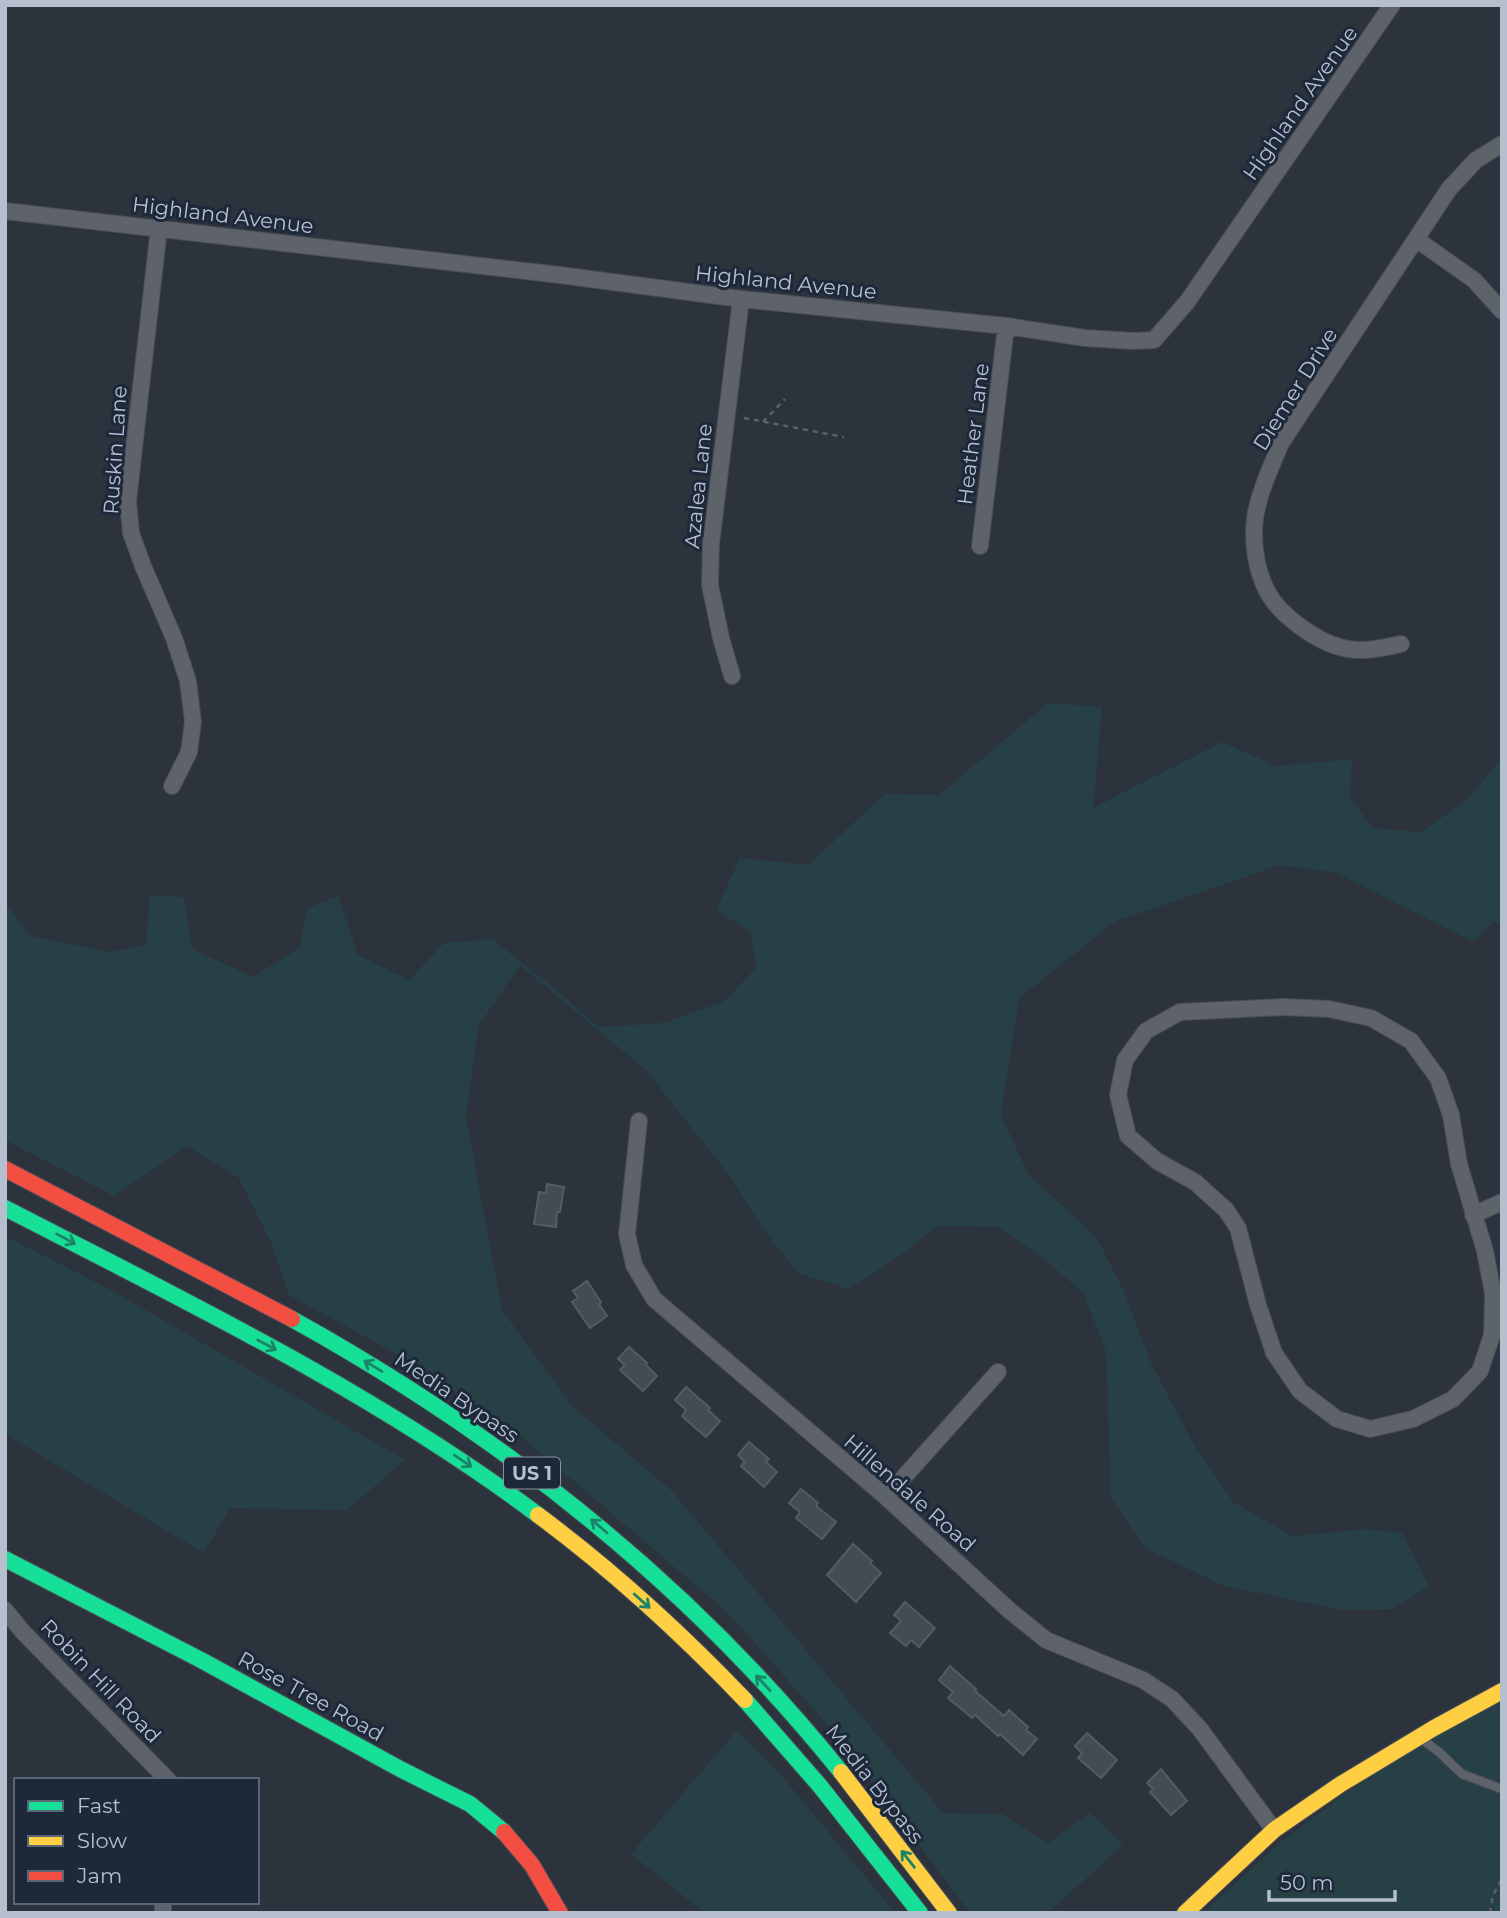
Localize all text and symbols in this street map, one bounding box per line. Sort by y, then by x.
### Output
street label: Highland Avenue [1237,21,1363,185]
street label: Highland Avenue [131,191,315,239]
street label: Highland Avenue [694,260,878,304]
street label: Diemer Drive [1247,323,1343,455]
street label: Heather Lane [952,362,994,506]
street label: Ruskin Lane [98,385,132,515]
street label: Azalea Lane [679,422,717,550]
one-way arrow [55,1233,76,1247]
one-way arrow [256,1338,277,1352]
street label: Media Bypass [390,1346,524,1448]
one-way arrow [364,1359,384,1373]
street label: Hillendale Road [839,1429,981,1557]
one-way arrow [453,1454,472,1468]
road number: US 1 [504,1457,560,1488]
one-way arrow [590,1518,608,1534]
one-way arrow [632,1593,650,1609]
street label: Robin Hill Road [36,1614,166,1748]
street label: Rose Tree Road [234,1646,388,1746]
one-way arrow [755,1675,772,1692]
street label: Media Bypass [821,1719,929,1849]
legend [14,1778,259,1904]
text: Fast [77,1793,121,1818]
text: Slow [77,1828,127,1853]
one-way arrow [900,1850,915,1868]
scale bar [1269,1858,1395,1902]
text: Jam [76,1863,122,1888]
text: 50 m [1280,1870,1334,1895]

